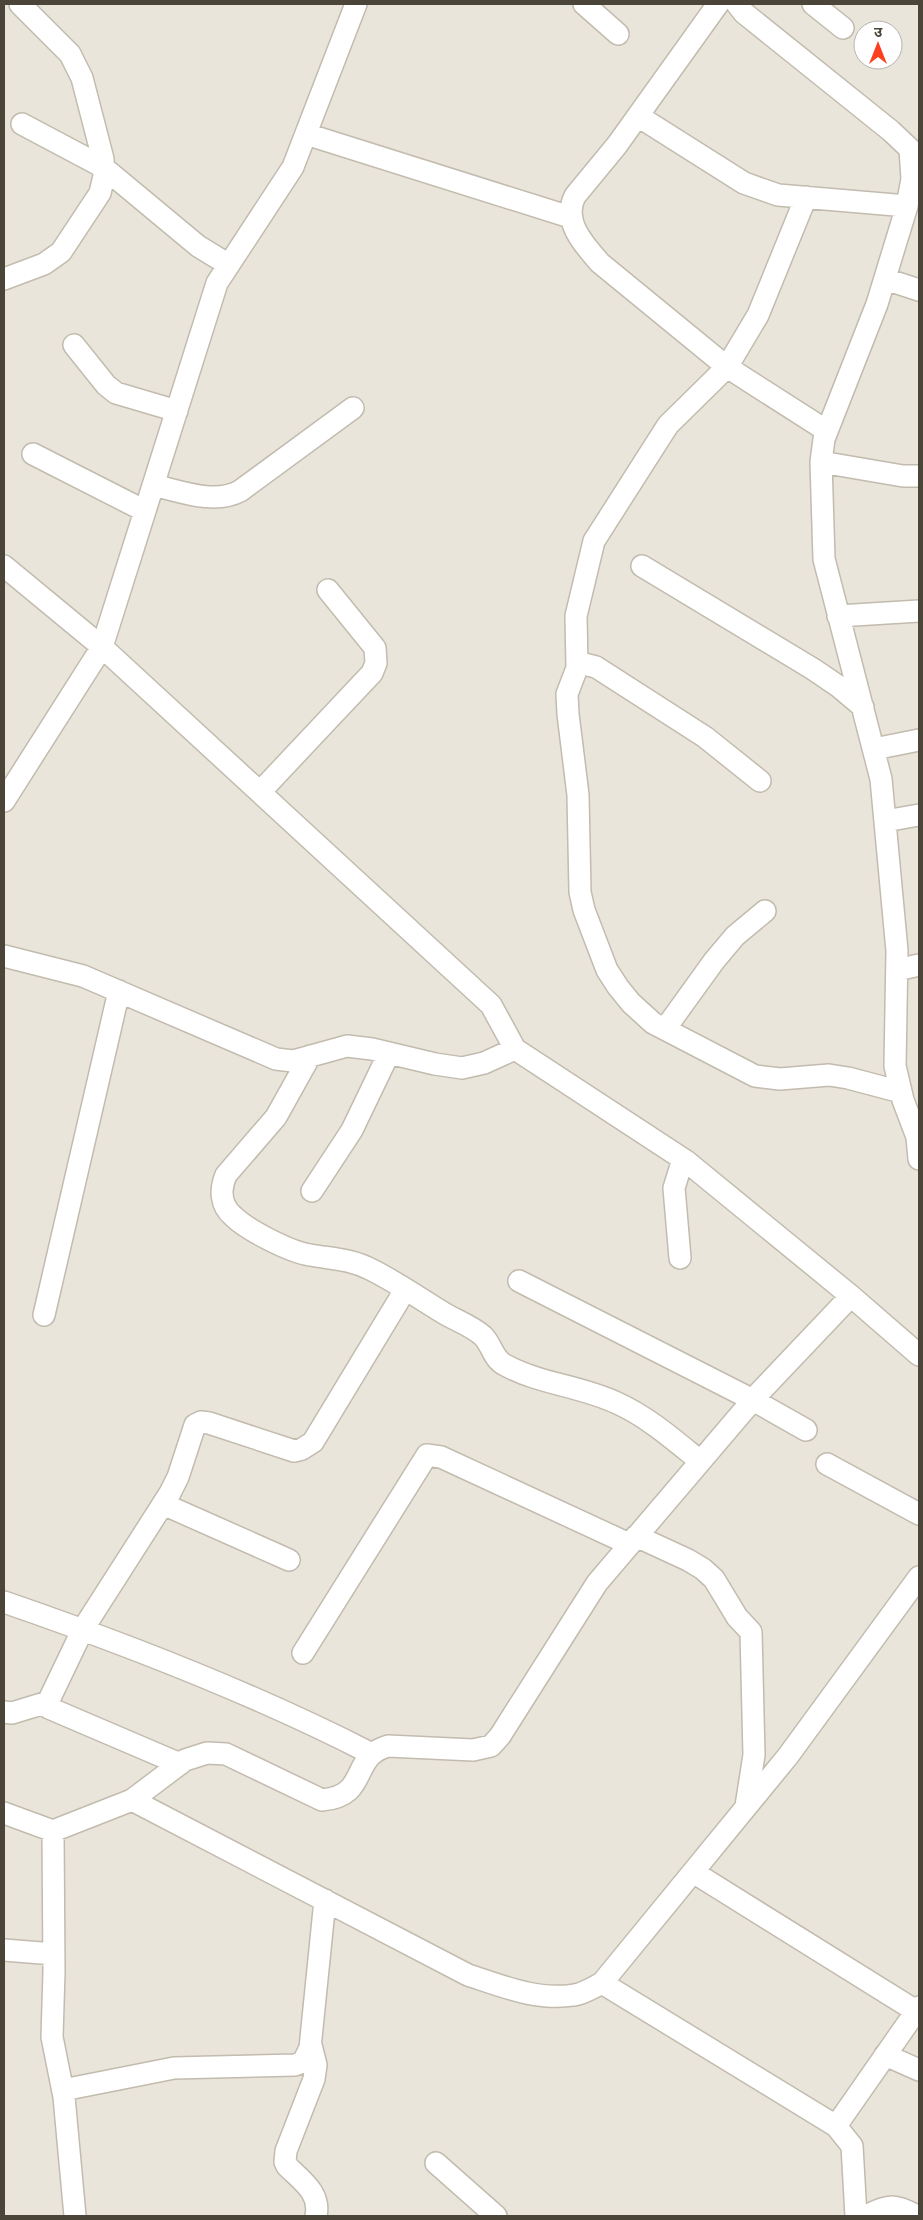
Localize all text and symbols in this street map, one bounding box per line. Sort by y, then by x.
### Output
north arrow [853,20,903,70]
text: उ [874,22,883,41]

